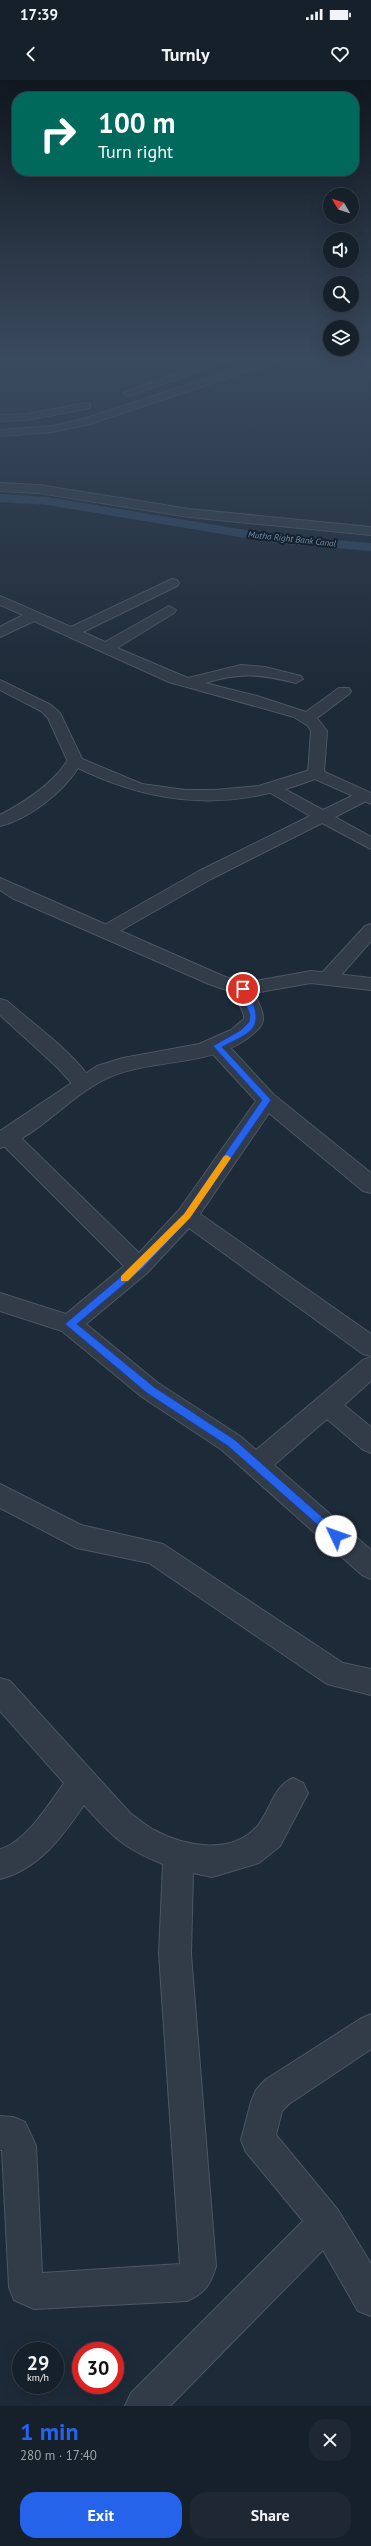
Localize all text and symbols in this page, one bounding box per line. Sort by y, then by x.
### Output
text: 17:39 [20,5,58,24]
icon: back [20,43,42,65]
text: Turnly [161,43,210,66]
icon: heart [329,43,351,65]
text: 100 m [98,104,175,141]
icon: right [32,108,84,160]
text: Turn right [98,140,173,163]
north arrow [323,188,359,224]
map controls [323,188,359,356]
button: sound [323,232,359,268]
button: search [323,276,359,312]
button: layers [323,320,359,356]
water label: Mutha Right Bank Canal [248,528,337,549]
pin [226,972,260,1006]
icon: arrive [232,978,254,1000]
position arrow [315,1515,357,1557]
speed limit sign: 30 [72,2342,124,2394]
text: 29 [27,2350,49,2376]
text: km/h [27,2371,49,2384]
text: 1 min [20,2416,79,2447]
button: close [309,2419,351,2461]
text: 280 m · 17:40 [20,2447,97,2464]
button: Exit [20,2492,182,2538]
button: Share [190,2492,351,2538]

